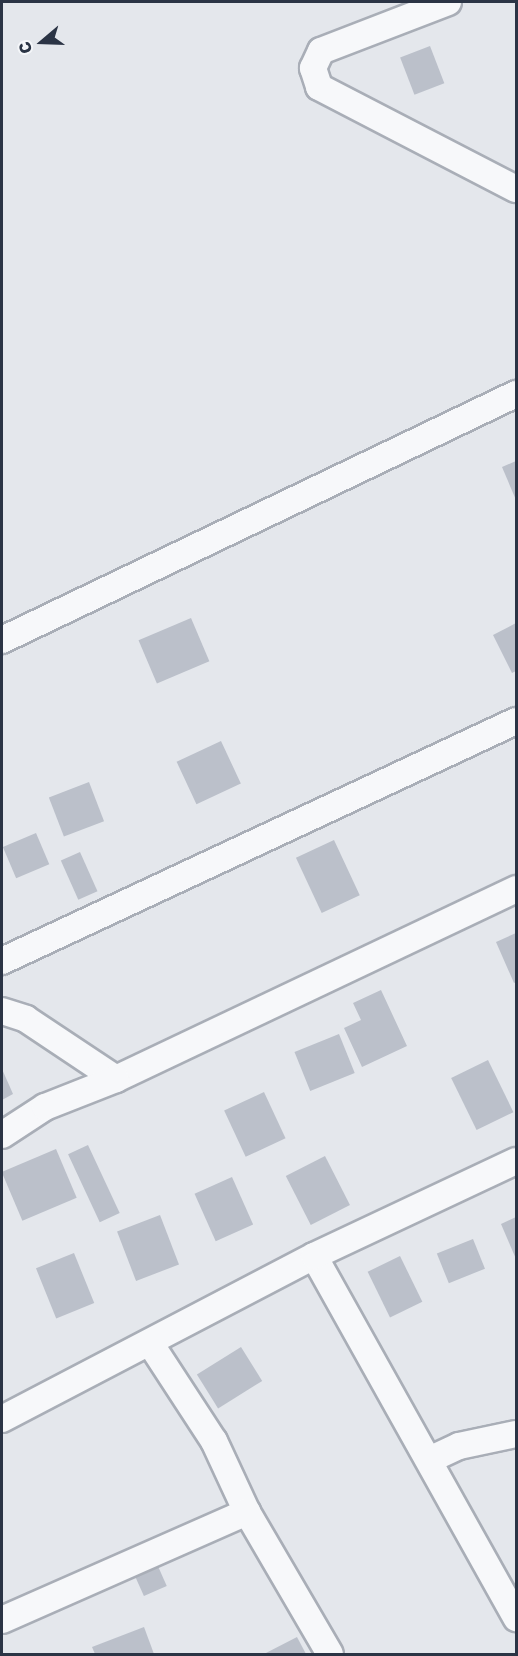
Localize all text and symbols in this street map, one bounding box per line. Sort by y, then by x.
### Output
north arrow [12,12,72,72]
text: С [14,39,36,56]

